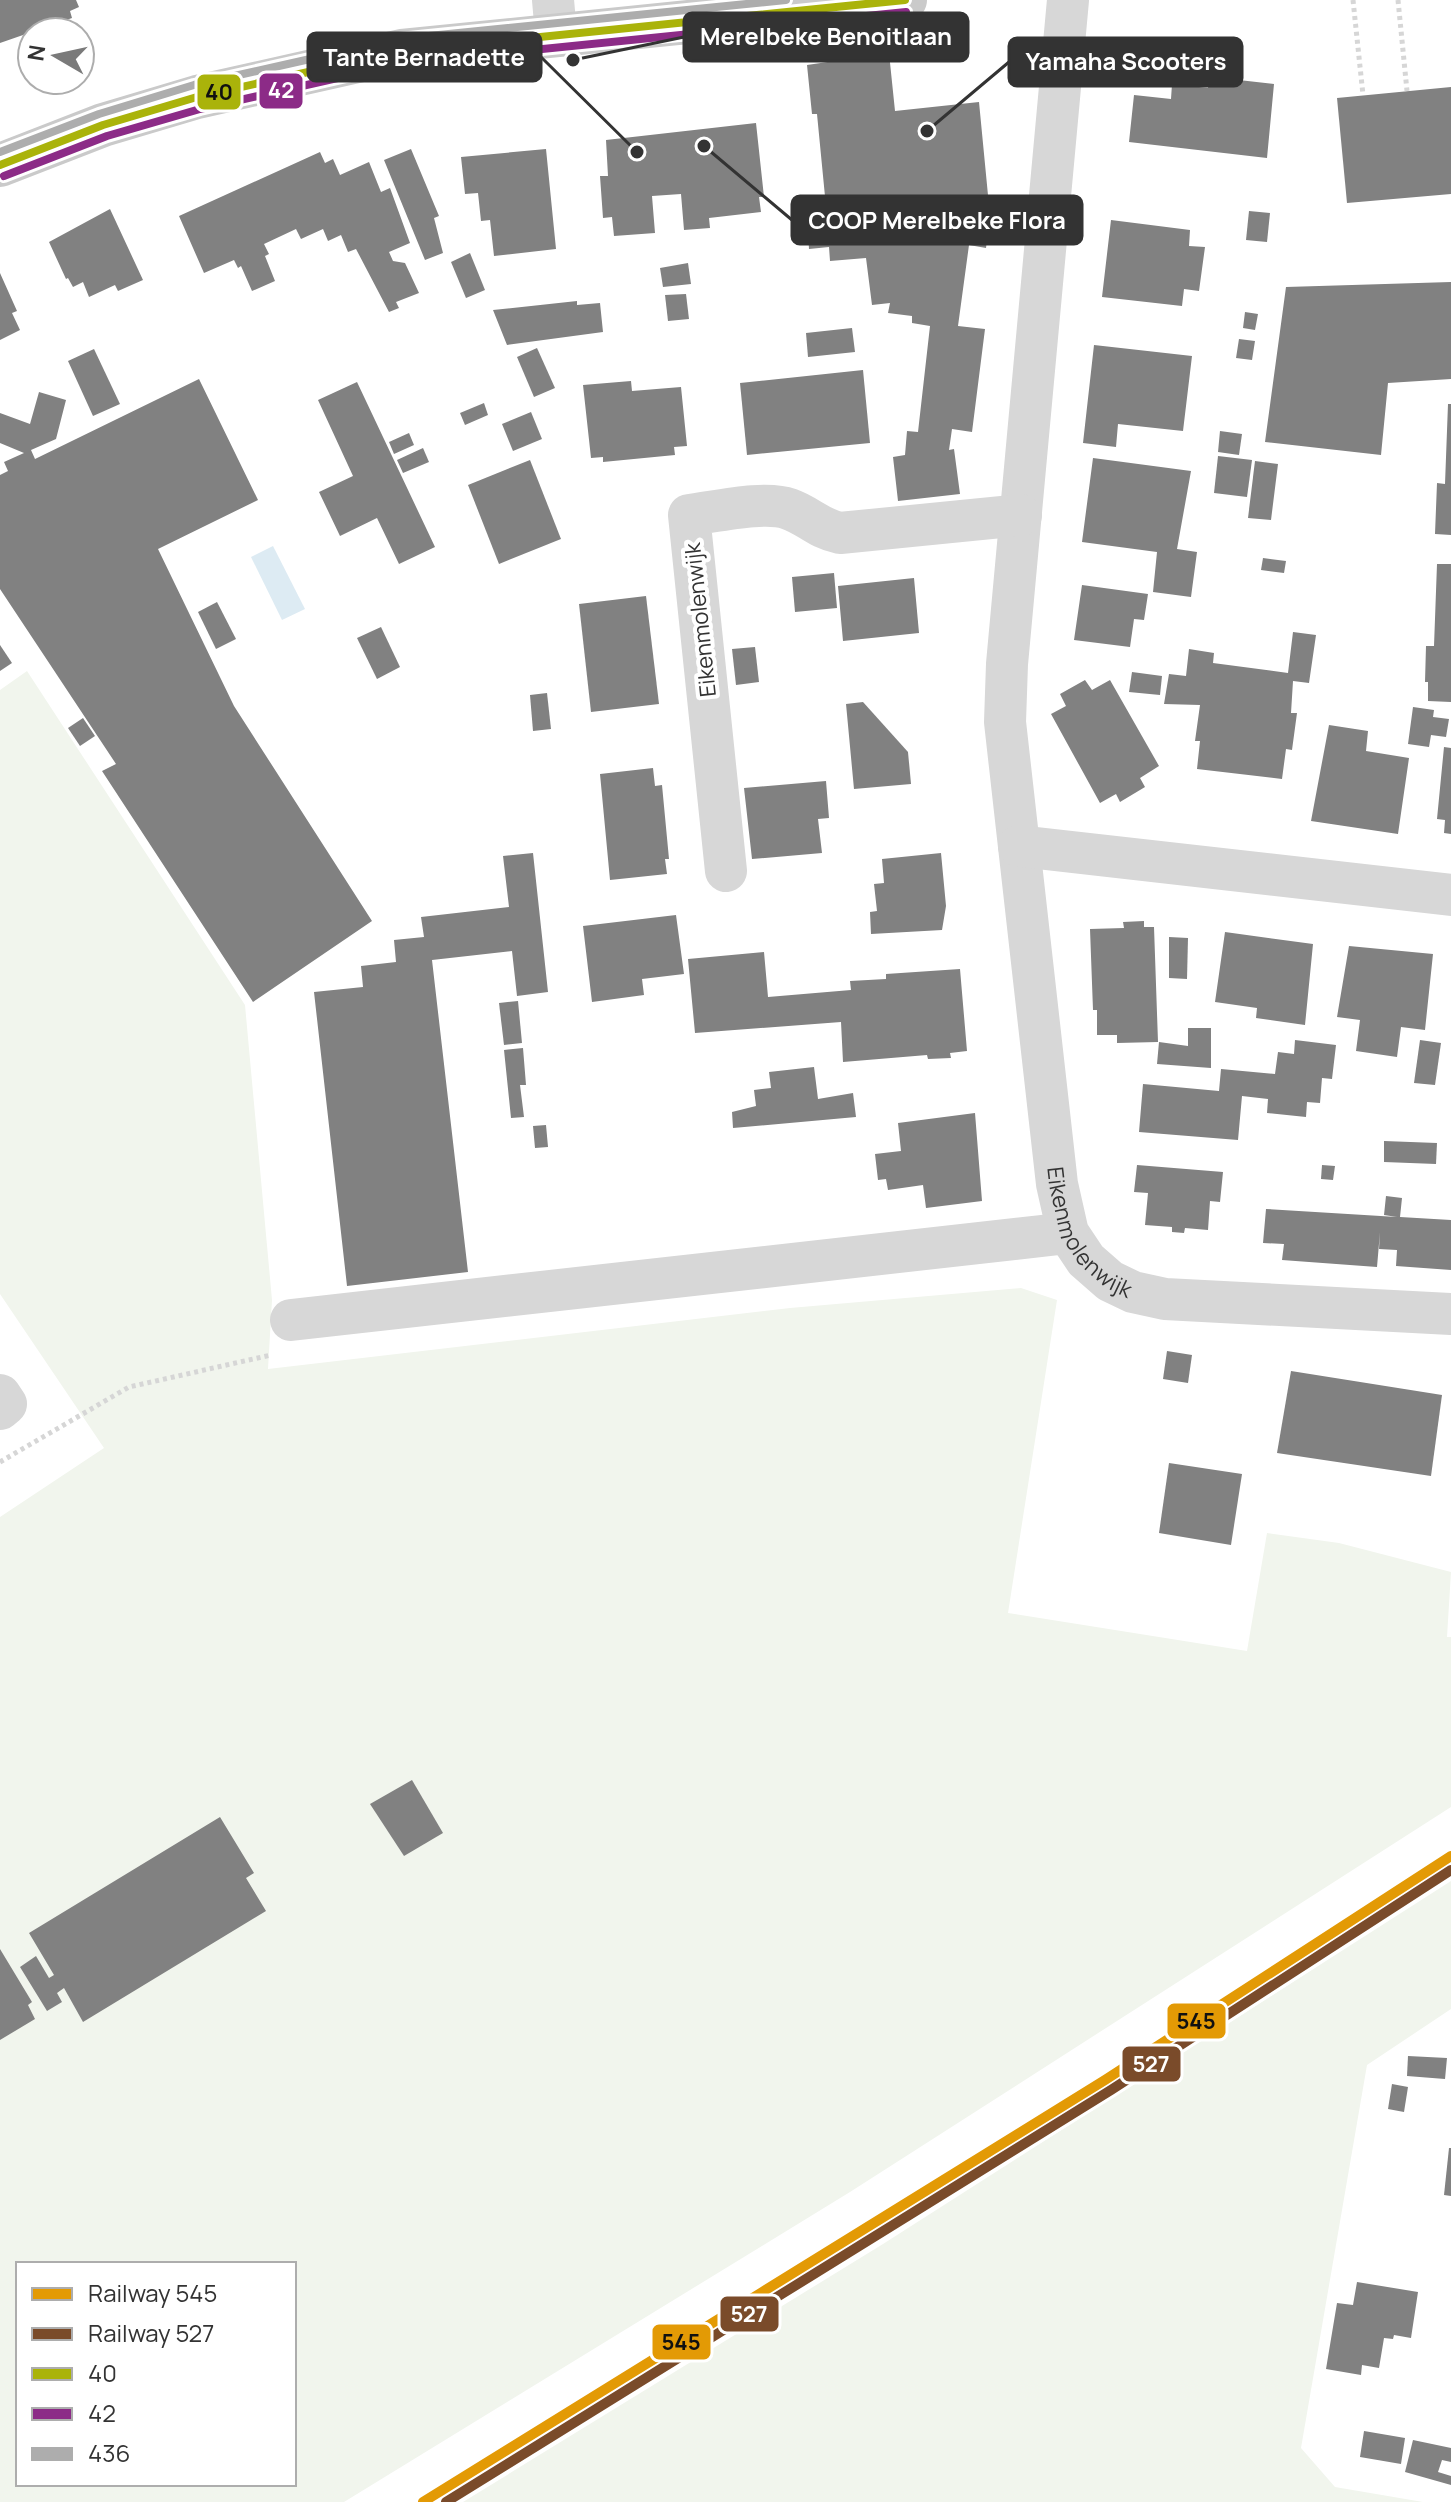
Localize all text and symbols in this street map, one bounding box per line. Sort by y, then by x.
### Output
callout: Merelbeke Benoitlaan [684,13,968,61]
north arrow [16,16,96,96]
text: Merelbeke Benoitlaan [700,19,952,52]
callout: Tante Bernadette [308,33,541,81]
callout: Yamaha Scooters [1009,38,1242,86]
text: Tante Bernadette [323,40,525,73]
text: N [20,43,52,63]
text: Yamaha Scooters [1026,44,1226,77]
line badge: 42 [258,72,304,110]
line badge: 40 [196,73,242,111]
text: 42 [268,75,294,105]
text: 40 [205,77,233,107]
callout: COOP Merelbeke Flora [792,196,1082,244]
text: COOP Merelbeke Flora [808,203,1066,236]
street label: Eikenmolenwijk [677,540,723,699]
street label: Eikenmolenwijk [1040,1165,1138,1305]
line badge: 545 [1166,2002,1227,2040]
text: 545 [1176,2006,1216,2036]
line badge: 527 [1121,2045,1182,2083]
text: 527 [1132,2049,1170,2079]
legend [16,2262,296,2486]
text: Railway 545 [88,2276,217,2309]
line badge: 527 [719,2295,780,2333]
text: 527 [730,2299,768,2329]
text: Railway 527 [88,2316,214,2349]
line badge: 545 [651,2323,712,2361]
text: 545 [661,2327,701,2357]
text: 40 [88,2356,117,2389]
text: 42 [88,2396,116,2429]
text: 436 [88,2436,130,2469]

